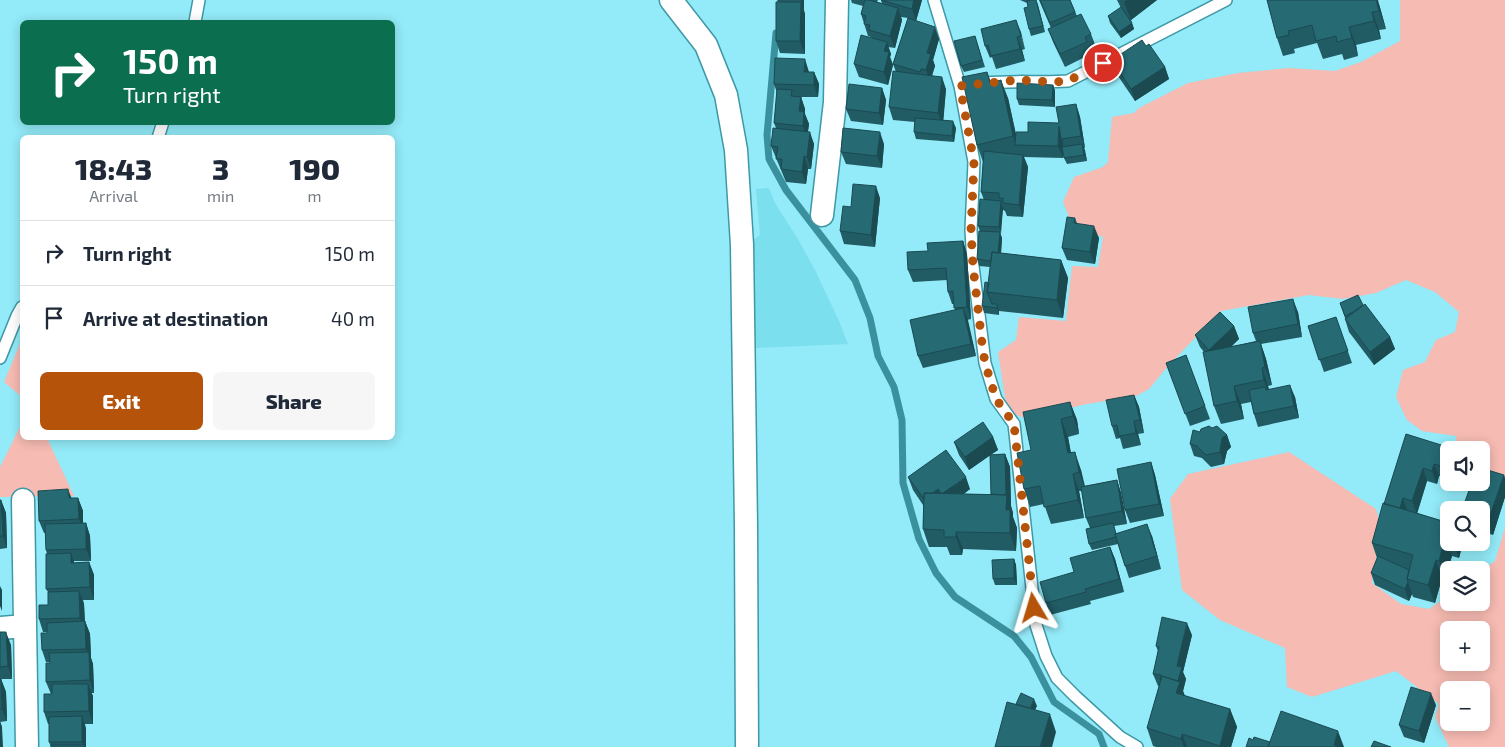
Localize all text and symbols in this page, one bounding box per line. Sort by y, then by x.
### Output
text: 150 m [123,39,218,81]
icon: right [40,40,105,105]
pin [1082,42,1124,84]
icon: arrive [1089,49,1117,77]
text: Turn right [123,81,221,107]
text: 18:43 [75,150,152,186]
text: 3 [212,150,229,186]
text: 190 [289,150,340,186]
text: Arrival [89,186,138,205]
text: min [207,186,234,205]
text: m [308,186,322,205]
icon: right [40,239,68,267]
text: Turn right [83,242,171,265]
text: 150 m [325,242,375,265]
icon: arrive [40,304,68,332]
text: Arrive at destination [83,307,268,330]
text: 40 m [331,307,375,330]
button: Exit [40,372,203,430]
button: Share [213,372,375,430]
map controls [1440,441,1490,731]
button: sound [1440,441,1490,491]
button: search [1440,501,1490,551]
button: layers [1440,561,1490,611]
position arrow [1007,581,1059,633]
button: + [1440,621,1490,671]
button: − [1440,681,1490,731]

